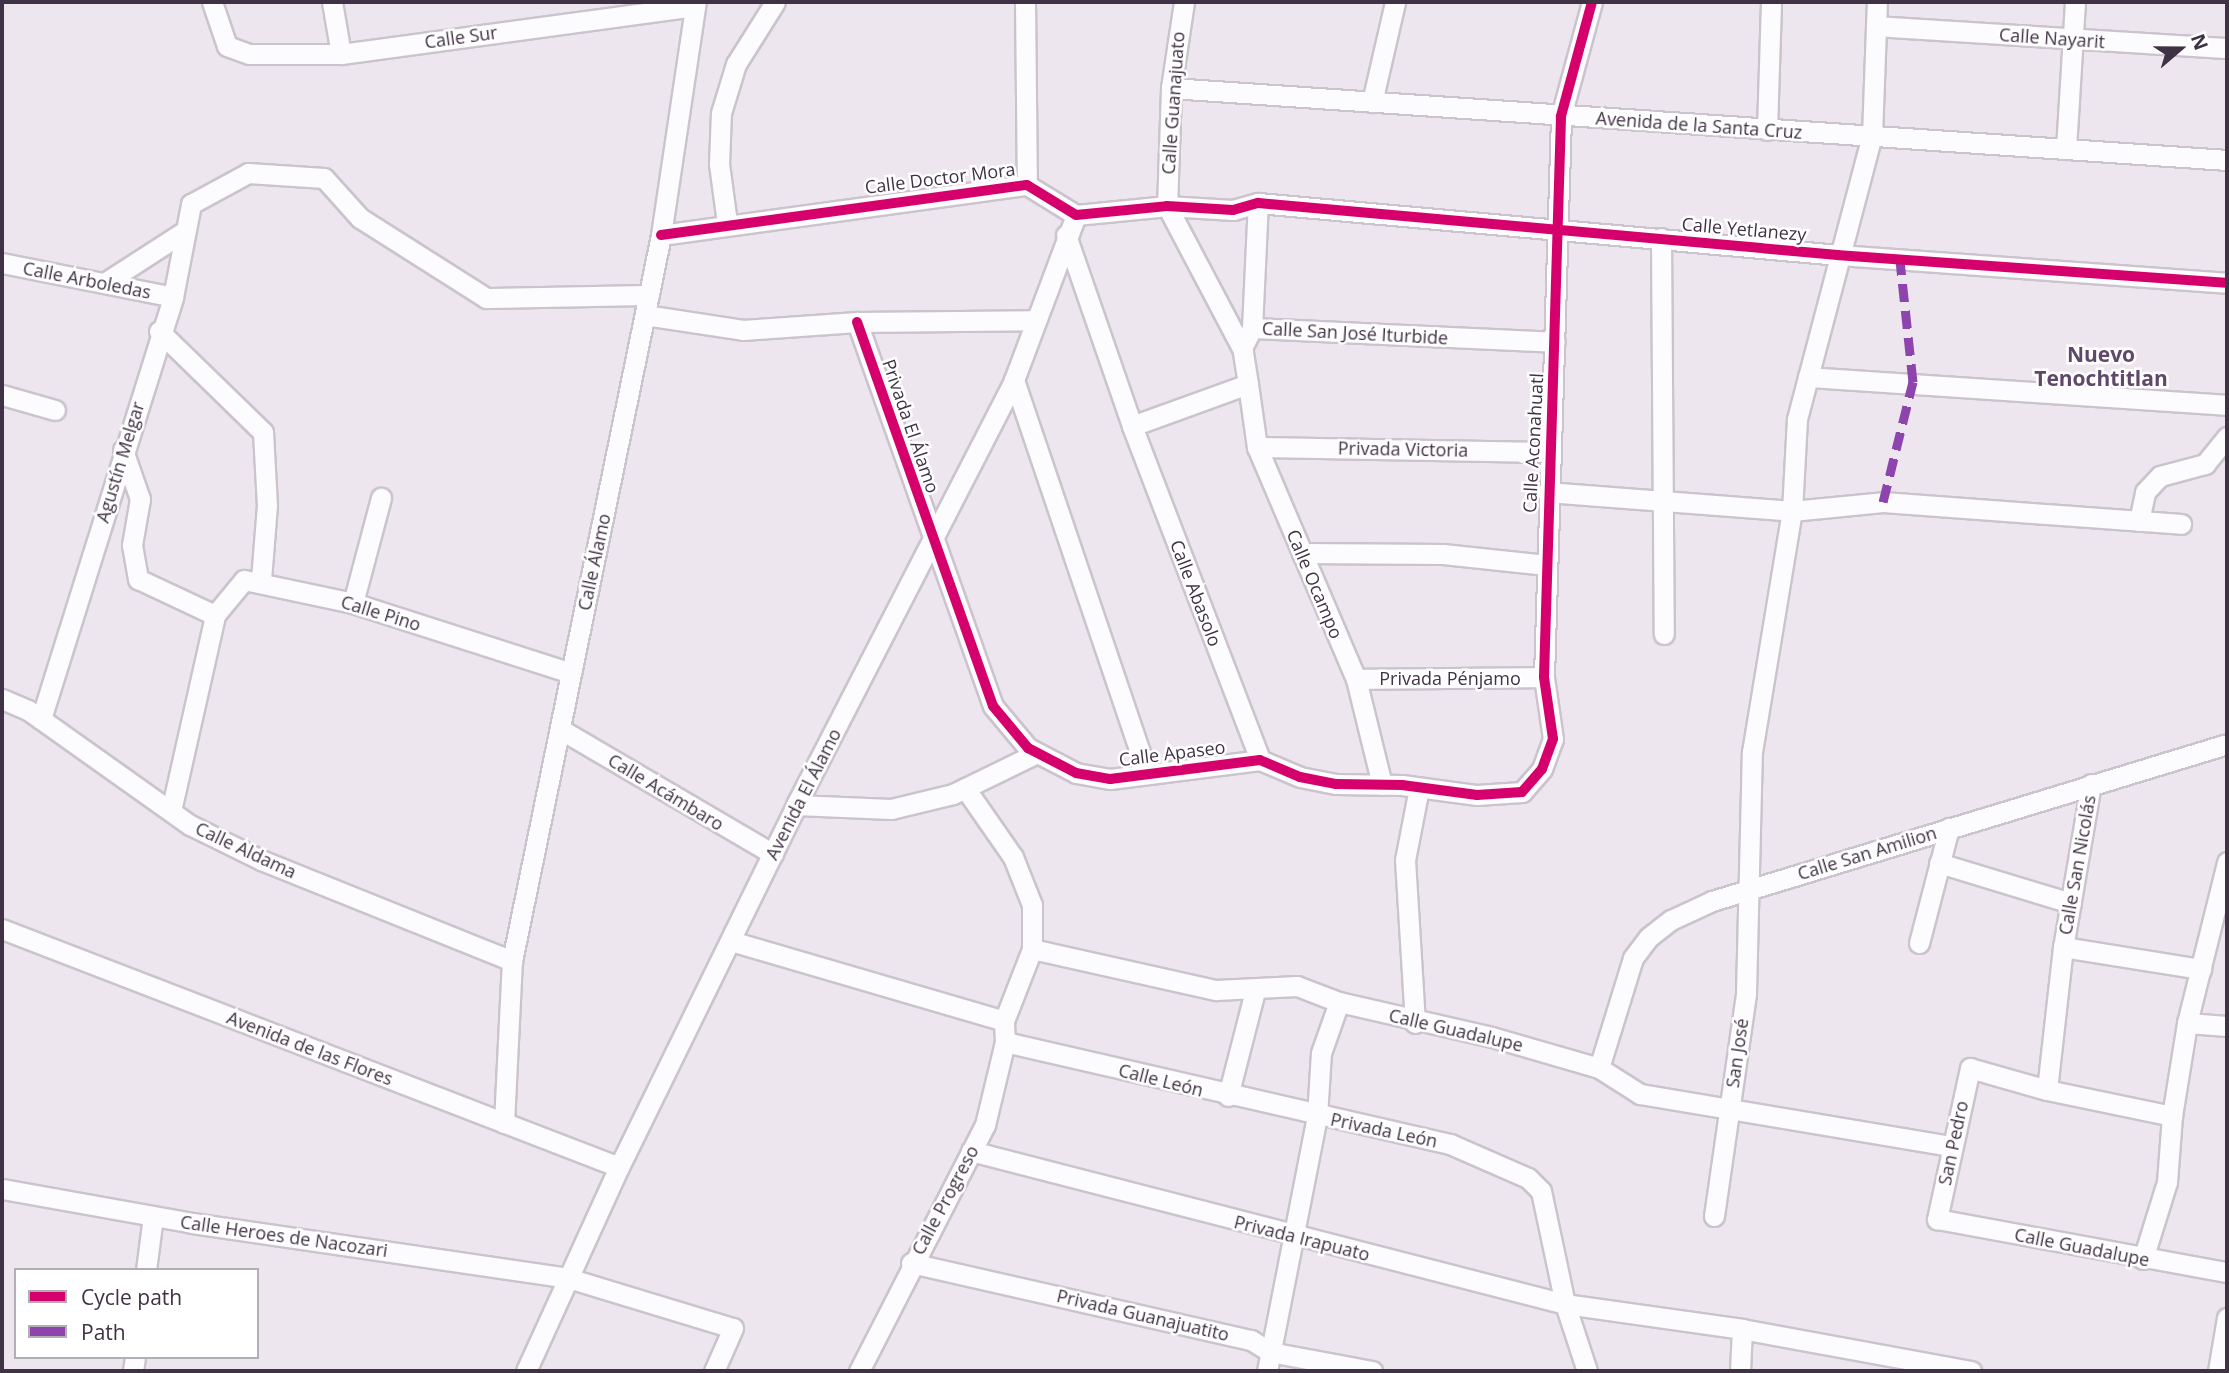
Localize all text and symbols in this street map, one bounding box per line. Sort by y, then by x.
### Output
north arrow [2145,14,2215,84]
street label: Calle Sur [423,21,499,53]
street label: Calle Nayarit [1998,24,2106,52]
text: N [2185,30,2215,54]
street label: Calle Guanajuato [1157,31,1189,175]
street label: Avenida de la Santa Cruz [1595,107,1803,143]
street label: Calle Doctor Mora [864,158,1016,198]
street label: Calle Yetlanezy [1681,213,1807,245]
street label: Calle Arboledas [21,257,153,303]
street label: Calle San José Iturbide [1261,317,1449,349]
district label: Nuevo Tenochtitlan [2034,341,2168,391]
street label: Privada El Álamo [878,356,944,496]
street label: Calle Aconahuatl [1519,372,1547,514]
street label: Agustín Melgar [91,399,149,525]
street label: Privada Victoria [1338,437,1468,461]
street label: Calle Álamo [573,512,615,612]
street label: Calle Ocampo [1282,526,1348,642]
street label: Calle Abasolo [1166,537,1226,649]
street label: Calle Pino [338,591,424,635]
street label: Privada Pénjamo [1379,667,1521,689]
street label: Avenida El Álamo [761,725,845,863]
street label: Calle Apaseo [1118,736,1226,770]
street label: Calle Acámbaro [604,749,728,835]
street label: Calle San Nicolás [2054,793,2100,937]
street label: Calle Aldama [192,817,300,883]
street label: Calle San Amilion [1795,822,1939,884]
street label: Calle Guadalupe [1387,1004,1525,1056]
street label: Avenida de las Flores [224,1006,396,1090]
street label: San José [1721,1017,1753,1089]
street label: Calle León [1116,1059,1206,1101]
street label: San Pedro [1934,1099,1972,1187]
street label: Privada León [1329,1108,1439,1152]
street label: Calle Progreso [907,1142,983,1258]
street label: Calle Heroes de Nacozari [179,1211,389,1261]
street label: Privada Irapuato [1232,1211,1372,1265]
street label: Calle Guadalupe [2013,1223,2151,1271]
legend [14,1268,259,1359]
text: Cycle path [81,1283,182,1311]
street label: Privada Guanajuatito [1055,1285,1231,1345]
text: Path [81,1318,126,1346]

